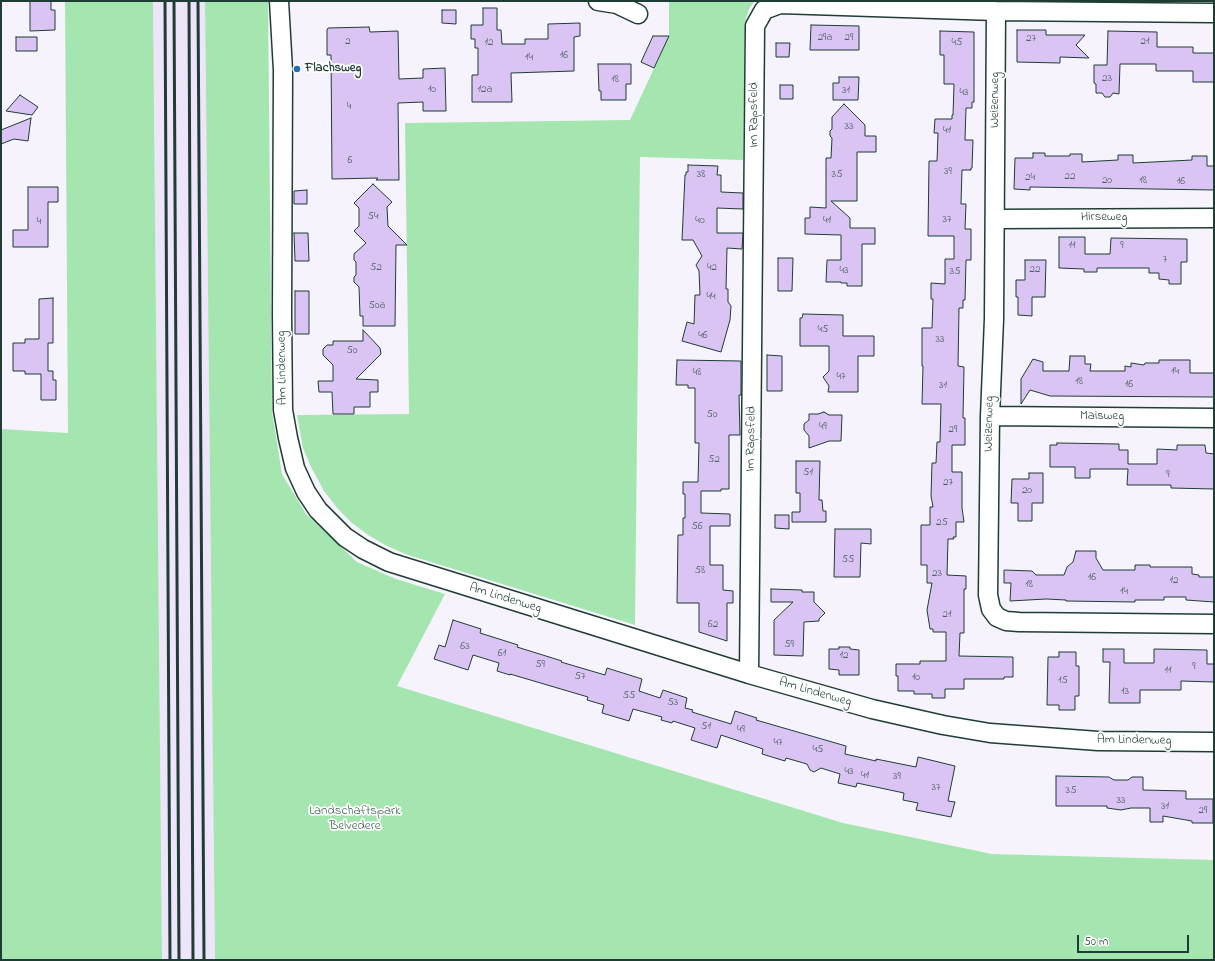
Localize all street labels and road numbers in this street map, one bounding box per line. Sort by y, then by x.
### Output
street label: Weizenweg [988,72,1004,128]
street label: Im Rapsfeld [747,82,763,148]
street label: Hirseweg [1081,210,1127,226]
street label: Am Lindenweg [275,331,291,405]
street label: Weizenweg [982,396,998,452]
street label: Im Rapsfeld [744,406,760,472]
street label: Maisweg [1080,409,1124,425]
street label: Am Lindenweg [467,581,543,617]
street label: Am Lindenweg [777,675,853,711]
street label: Am Lindenweg [1097,733,1171,749]

